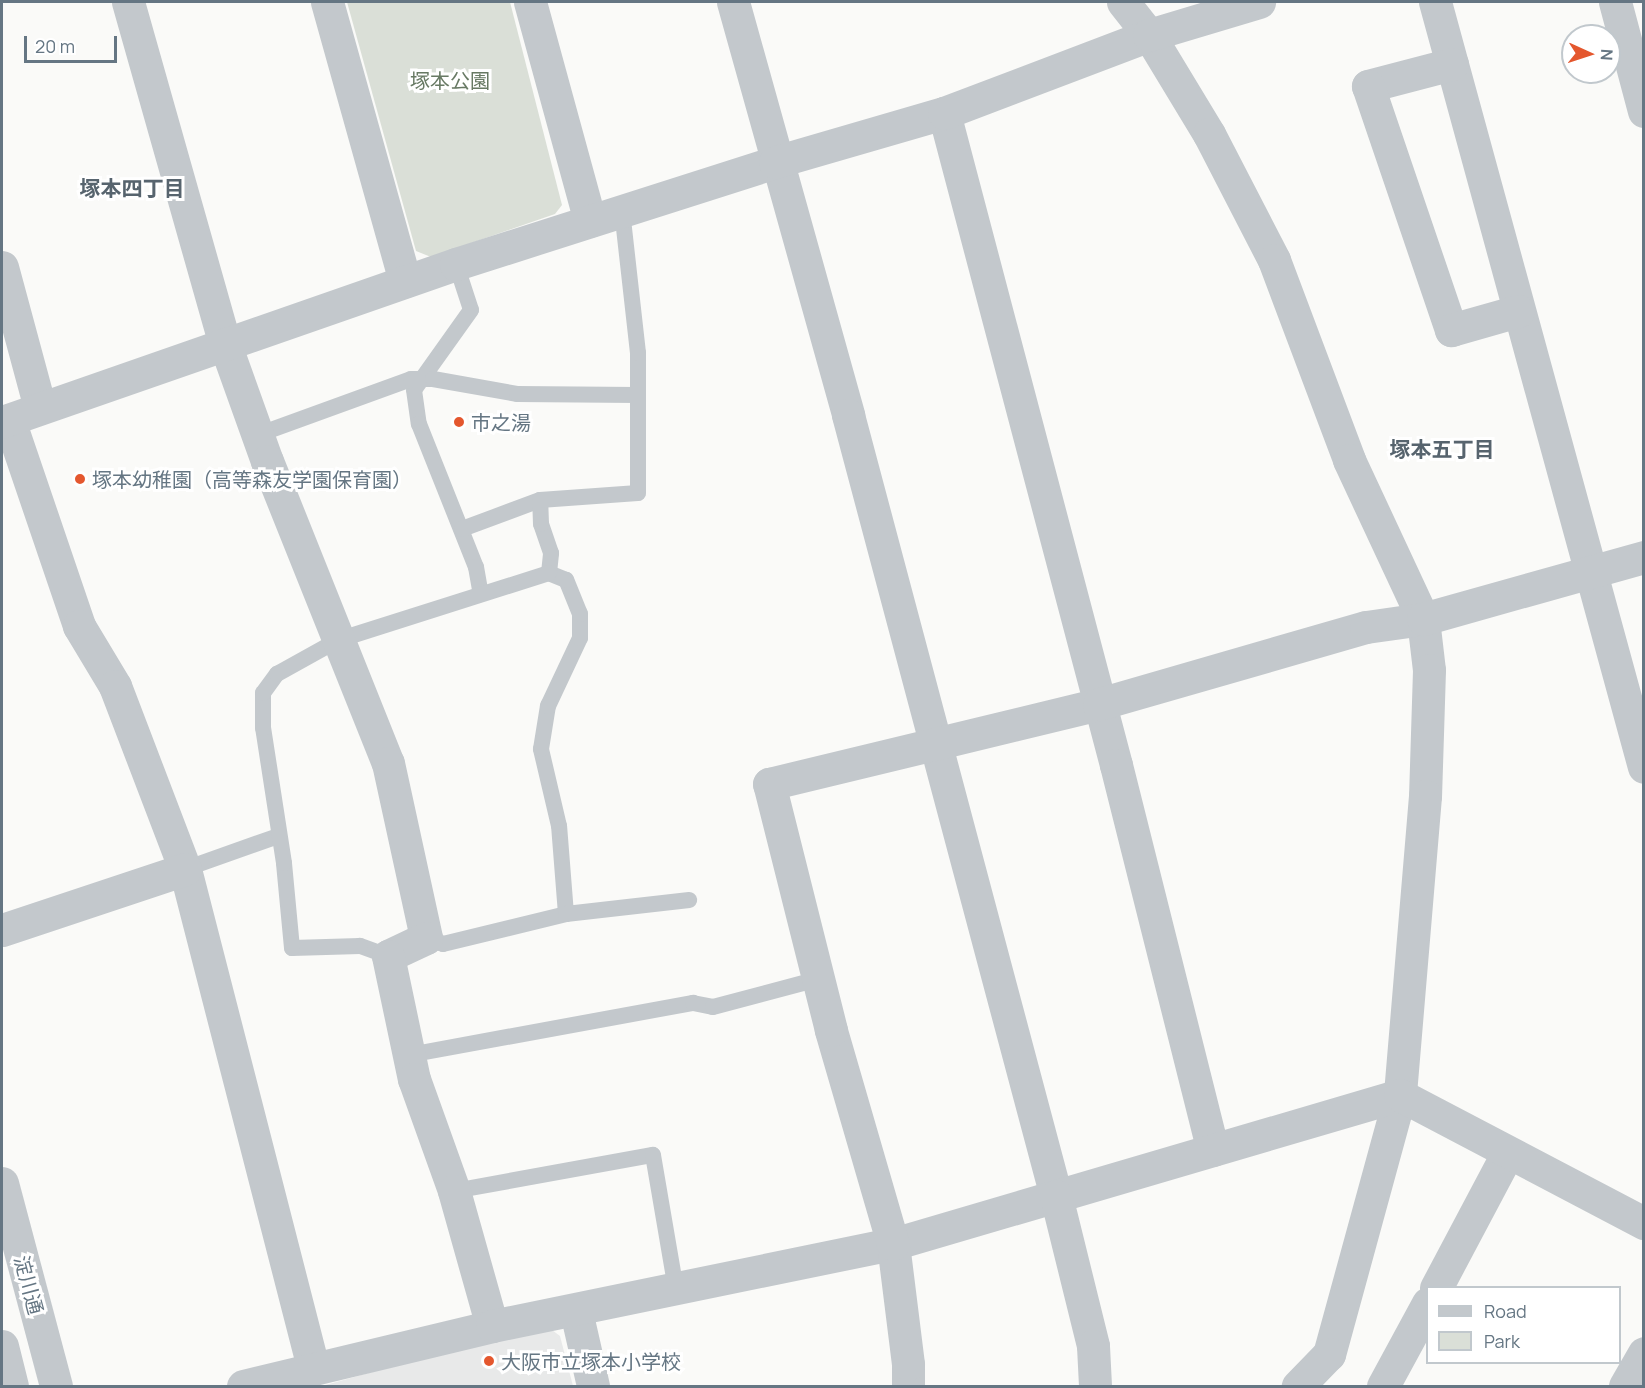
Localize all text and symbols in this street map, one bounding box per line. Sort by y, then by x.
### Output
scale bar [27,24,120,62]
north arrow [1561,24,1621,84]
text: 20 m [35,34,75,58]
text: N [1596,49,1618,61]
park label: 塚本公園 [410,68,490,92]
district label: 塚本四丁目 [80,175,184,201]
place label: 市之湯 [471,410,531,434]
marker: 市之湯 [452,415,466,429]
district label: 塚本五丁目 [1390,436,1494,462]
place label: 塚本幼稚園（高等森友学園保育園） [92,467,412,491]
marker: 塚本幼稚園（高等森友学園保育園） [73,472,87,486]
street label: 淀川通 [10,1253,48,1317]
legend [1426,1286,1621,1364]
text: Road [1484,1299,1527,1323]
text: Park [1484,1329,1520,1353]
place label: 大阪市立塚本小学校 [501,1349,681,1373]
marker: 大阪市立塚本小学校 [482,1354,496,1368]

